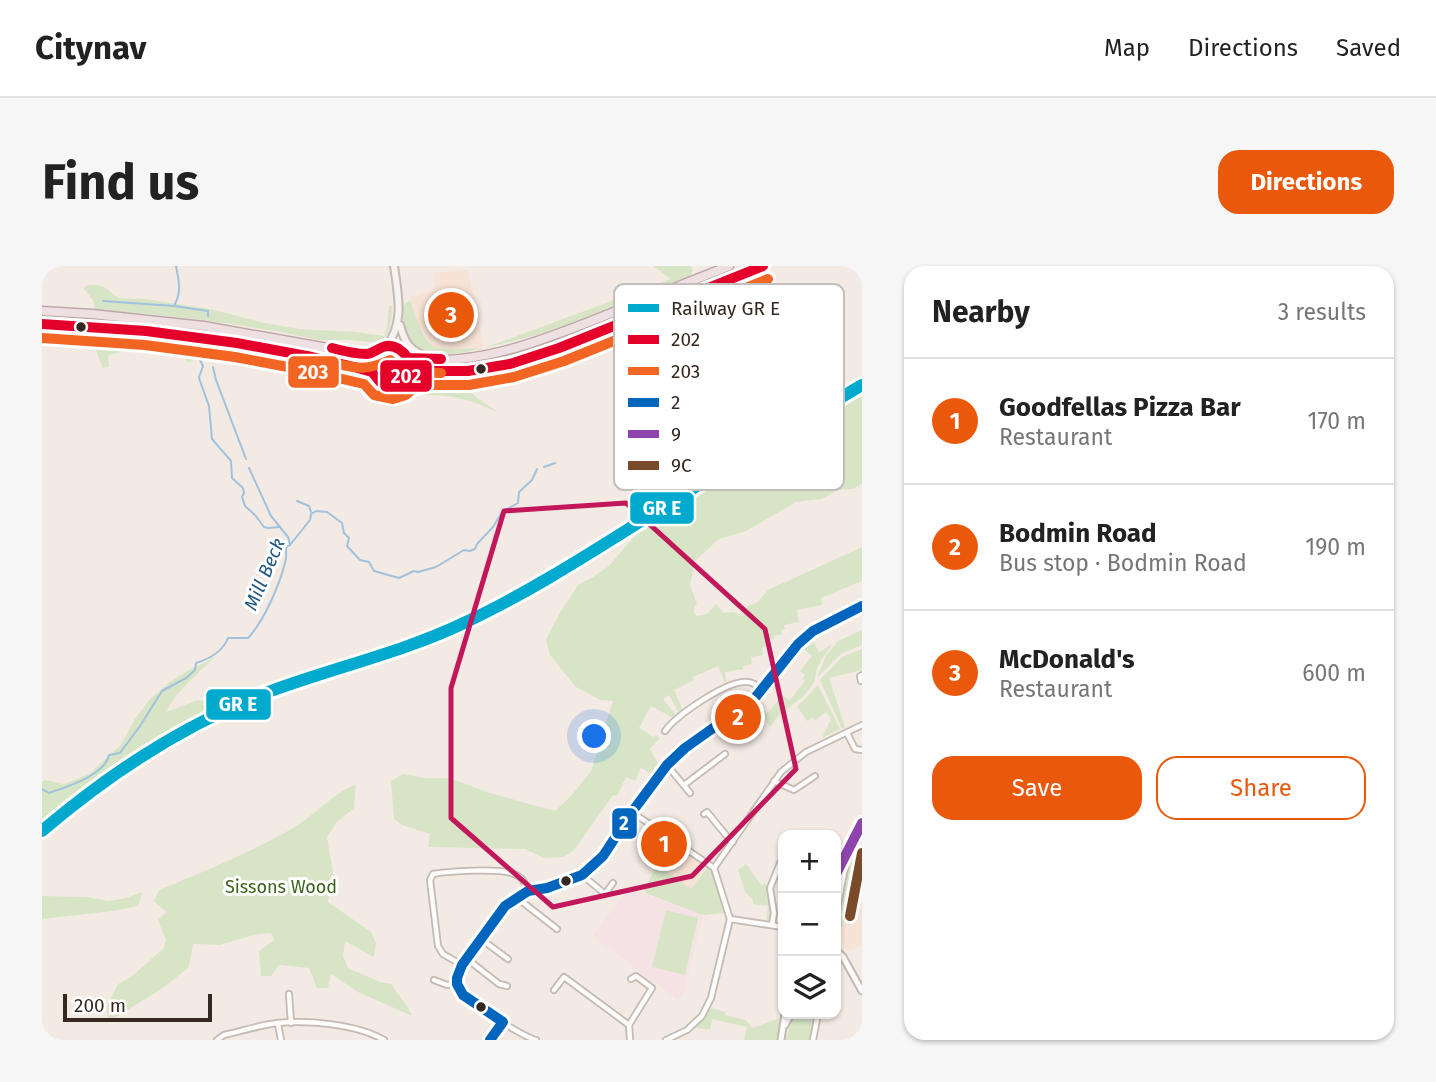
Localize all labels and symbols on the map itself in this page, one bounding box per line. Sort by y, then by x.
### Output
legend [614,284,844,490]
pin: 3 [428,289,474,341]
text: Railway GR E [671,297,780,320]
unlabelled marker [74,320,88,334]
text: 202 [671,328,700,351]
line badge: 203 [287,355,340,389]
line badge: 202 [379,359,433,393]
text: 203 [671,360,700,383]
text: 203 [298,361,328,384]
unlabelled marker [474,362,488,376]
text: 202 [391,365,421,388]
text: 2 [671,391,680,414]
text: 9 [671,423,681,446]
text: 9C [671,454,692,477]
line badge: GR E [629,491,695,525]
text: GR E [643,497,681,520]
water label: Mill Beck [239,535,290,614]
line badge: GR E [205,688,272,721]
pin: 2 [715,691,761,743]
text: GR E [219,693,257,716]
your location [577,719,611,753]
line badge: 2 [611,807,638,840]
text: 2 [619,812,629,835]
pin: 1 [641,818,687,870]
unlabelled marker [559,874,573,888]
park label: Sissons Wood [225,876,337,898]
scale bar [63,991,212,1023]
unlabelled marker [474,1000,488,1014]

